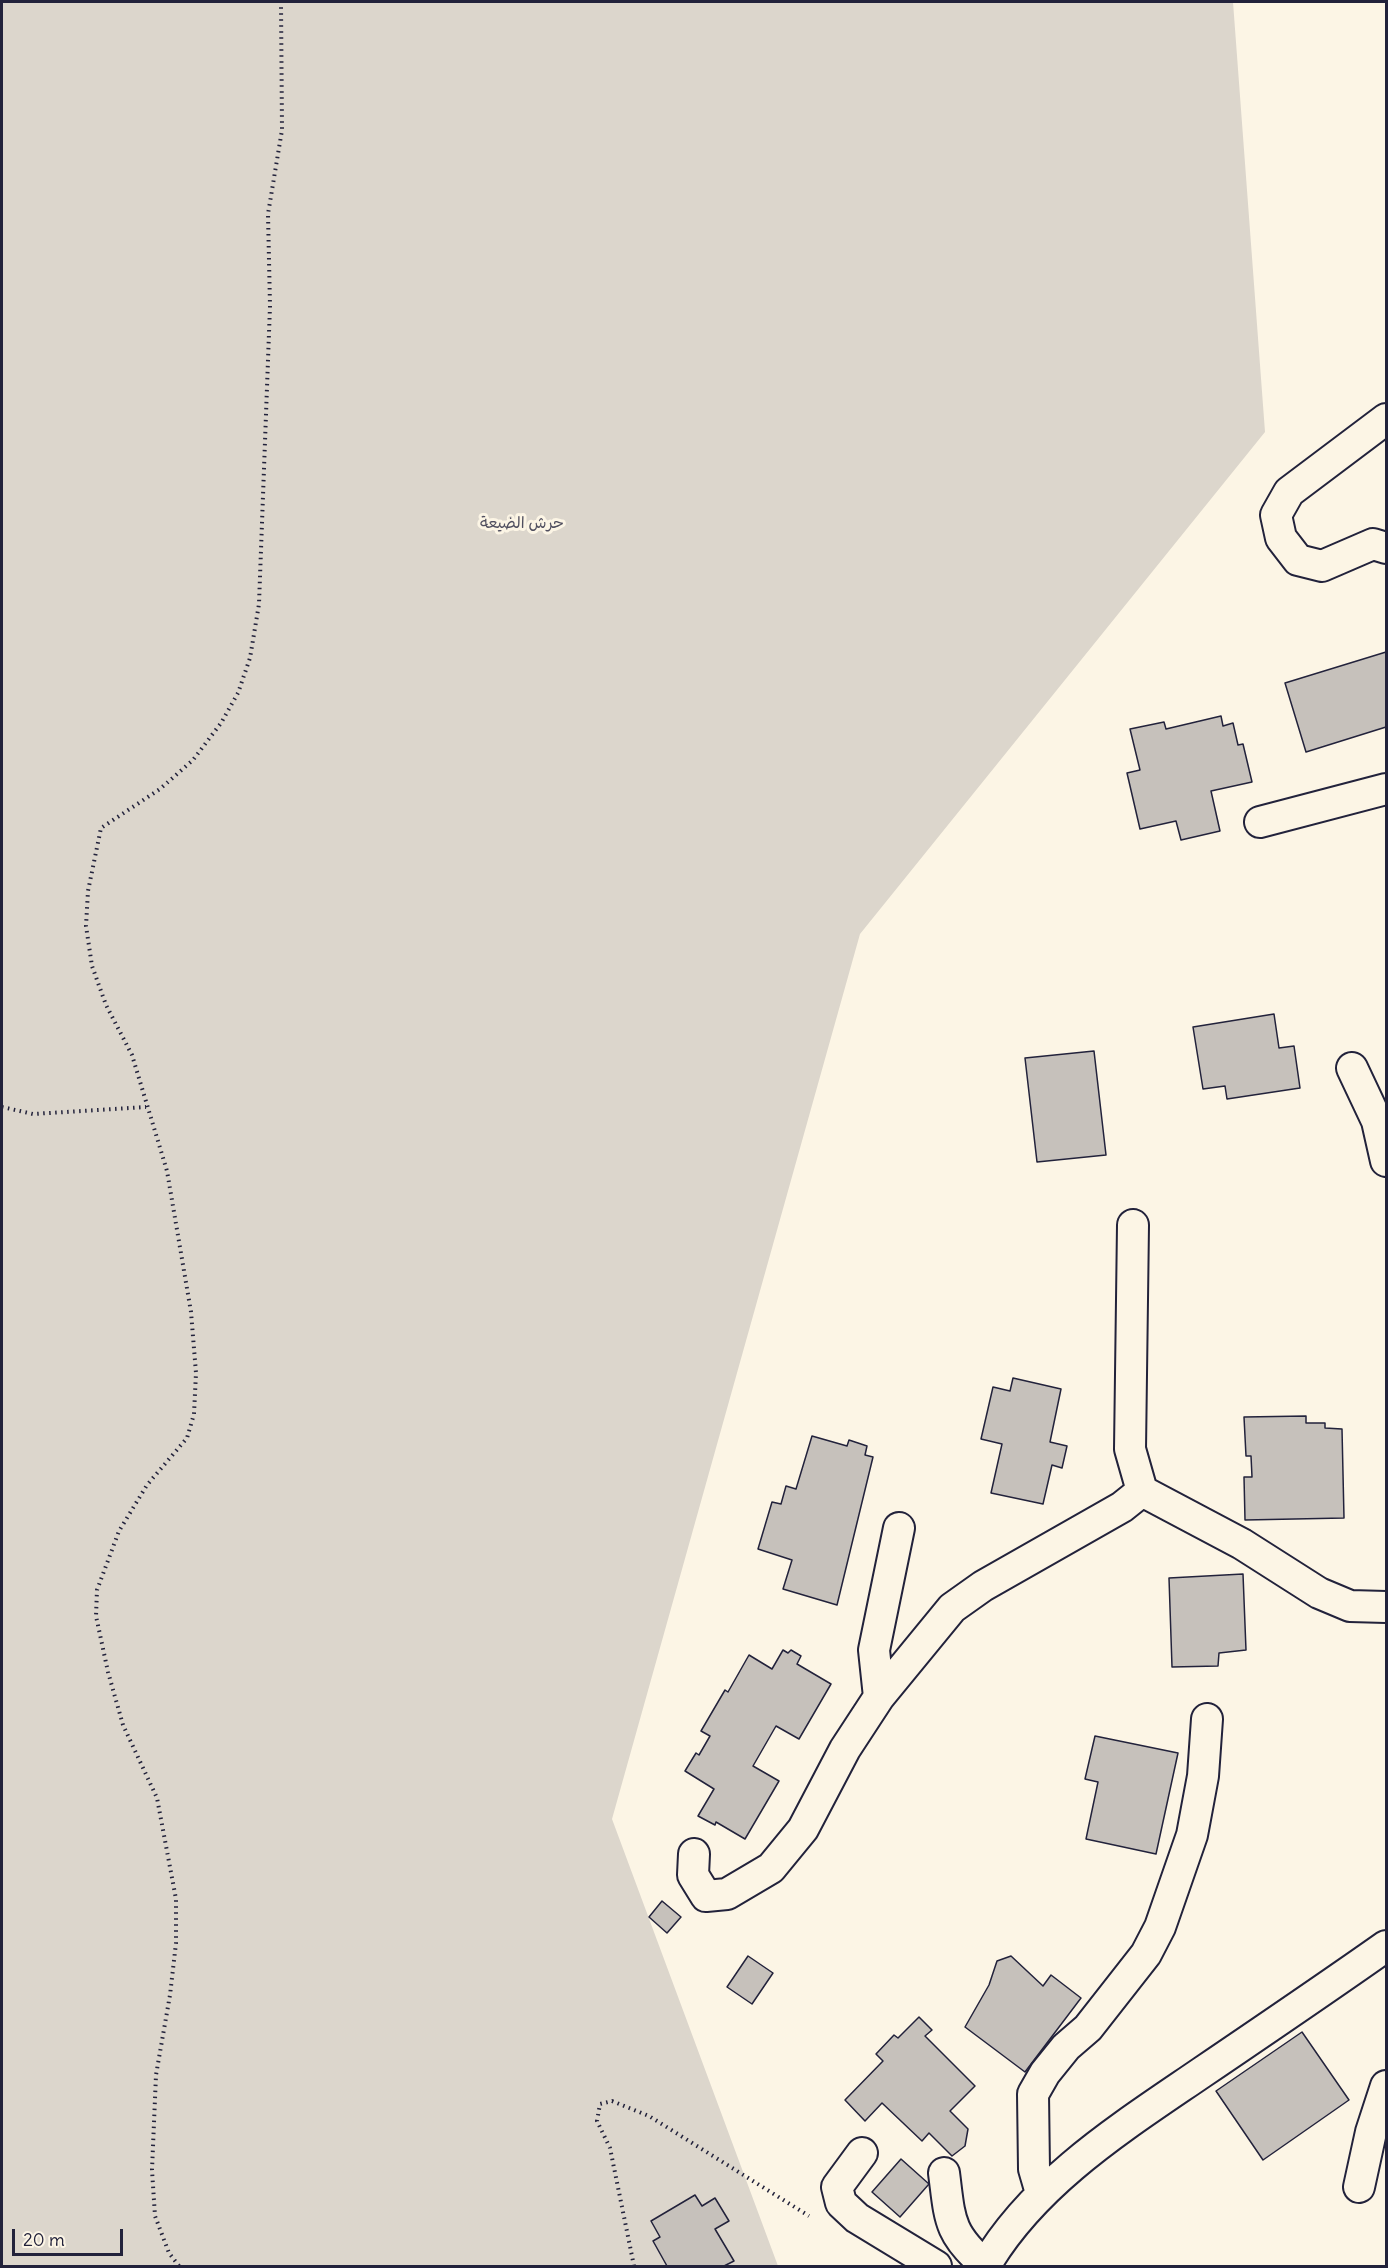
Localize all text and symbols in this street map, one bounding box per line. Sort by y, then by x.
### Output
park label: حرش الضيعة [480,513,564,533]
scale bar [15,2217,126,2255]
text: 20 m [23,2228,65,2251]

